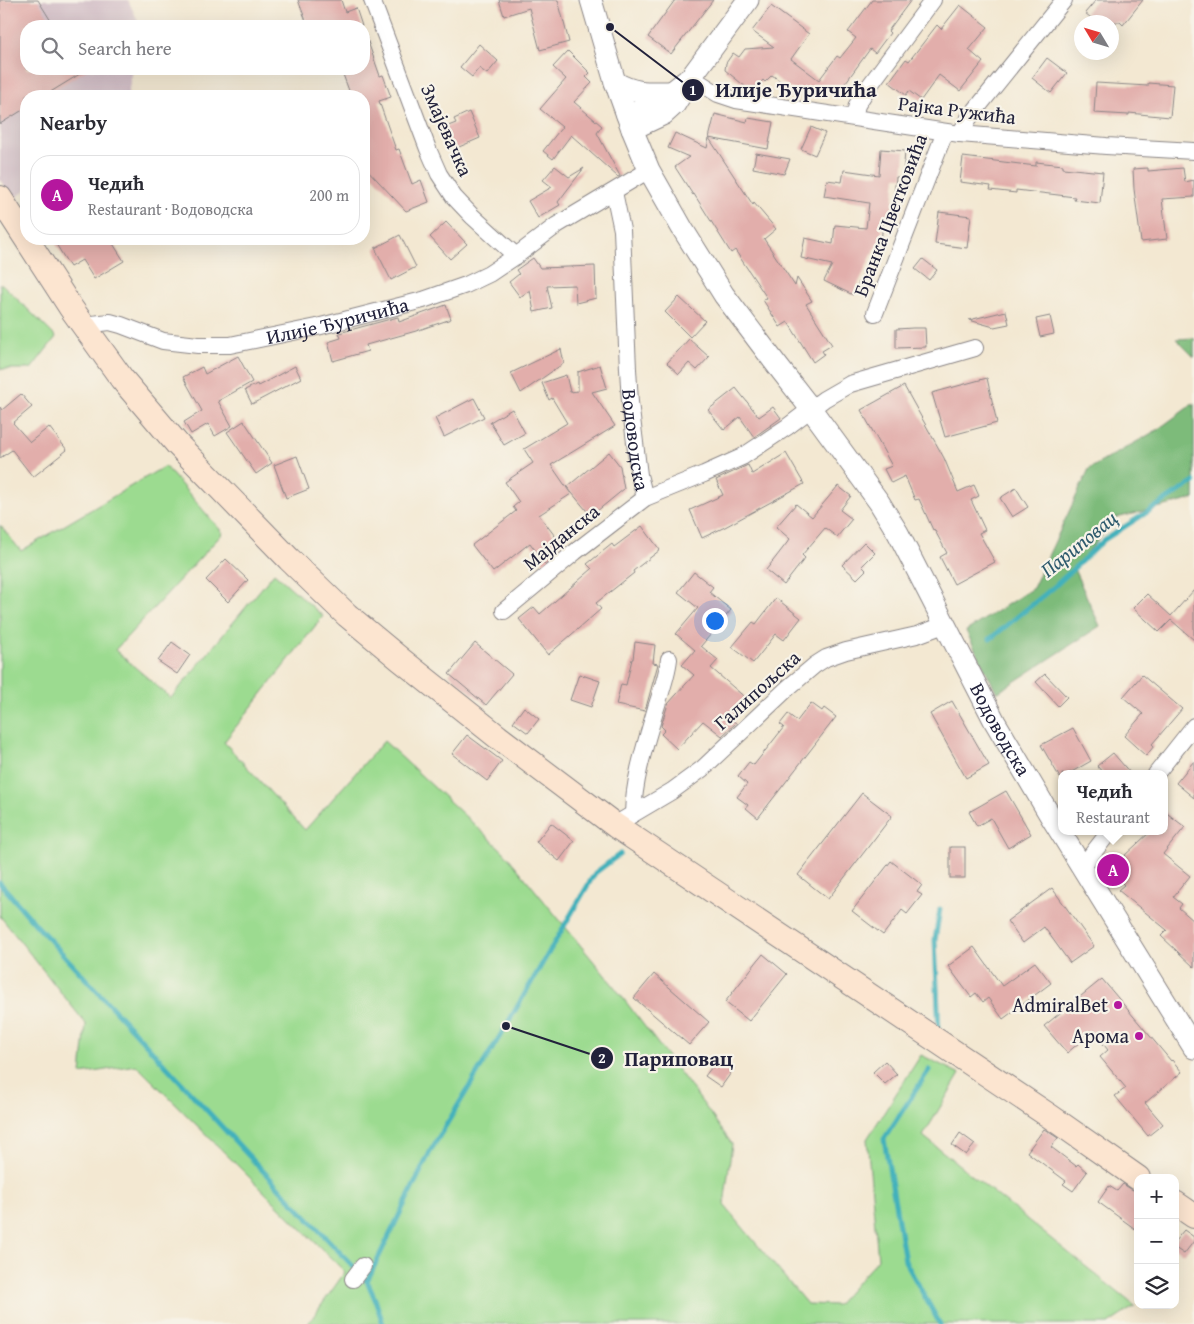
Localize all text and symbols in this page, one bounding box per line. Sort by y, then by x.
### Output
north arrow [1074,15,1119,60]
search box [20,20,370,75]
icon: search [38,34,66,62]
text: Search here [78,34,172,62]
callout: Илије Ђуричића [680,72,887,108]
text: Илије Ђуричића [715,74,877,105]
street label: Змајевачка [414,79,481,181]
text: 1 [689,79,697,100]
street label: Рајка Ружића [897,88,1018,131]
text: Nearby [40,107,107,138]
street label: Бранка Цветковића [845,129,934,301]
text: Чедић [88,169,144,197]
text: A [52,183,62,207]
text: 200 m [309,183,349,207]
text: Restaurant · Водоводска [88,197,253,221]
street label: Илије Ђуричића [264,289,412,351]
street label: Водоводска [615,388,658,494]
street label: Мајданска [516,496,606,577]
water label: Париповац [1033,502,1124,584]
your location [702,608,728,634]
street label: Галипољска [707,643,807,736]
street label: Водоводска [963,678,1039,781]
popup [1058,770,1168,835]
text: Чедић [1076,777,1132,805]
text: Restaurant [1076,805,1150,829]
pin: A [1097,851,1129,889]
place label: AdmiralBet [1012,990,1108,1019]
marker: AdmiralBet [1112,999,1124,1011]
place label: Арома [1072,1021,1129,1050]
marker: Арома [1133,1030,1145,1042]
callout: Париповац [589,1040,743,1076]
text: Париповац [625,1043,734,1074]
text: 2 [598,1047,606,1068]
map controls [1134,1174,1179,1309]
button: + [1134,1174,1179,1219]
button: − [1134,1219,1179,1264]
button: layers [1134,1264,1179,1309]

